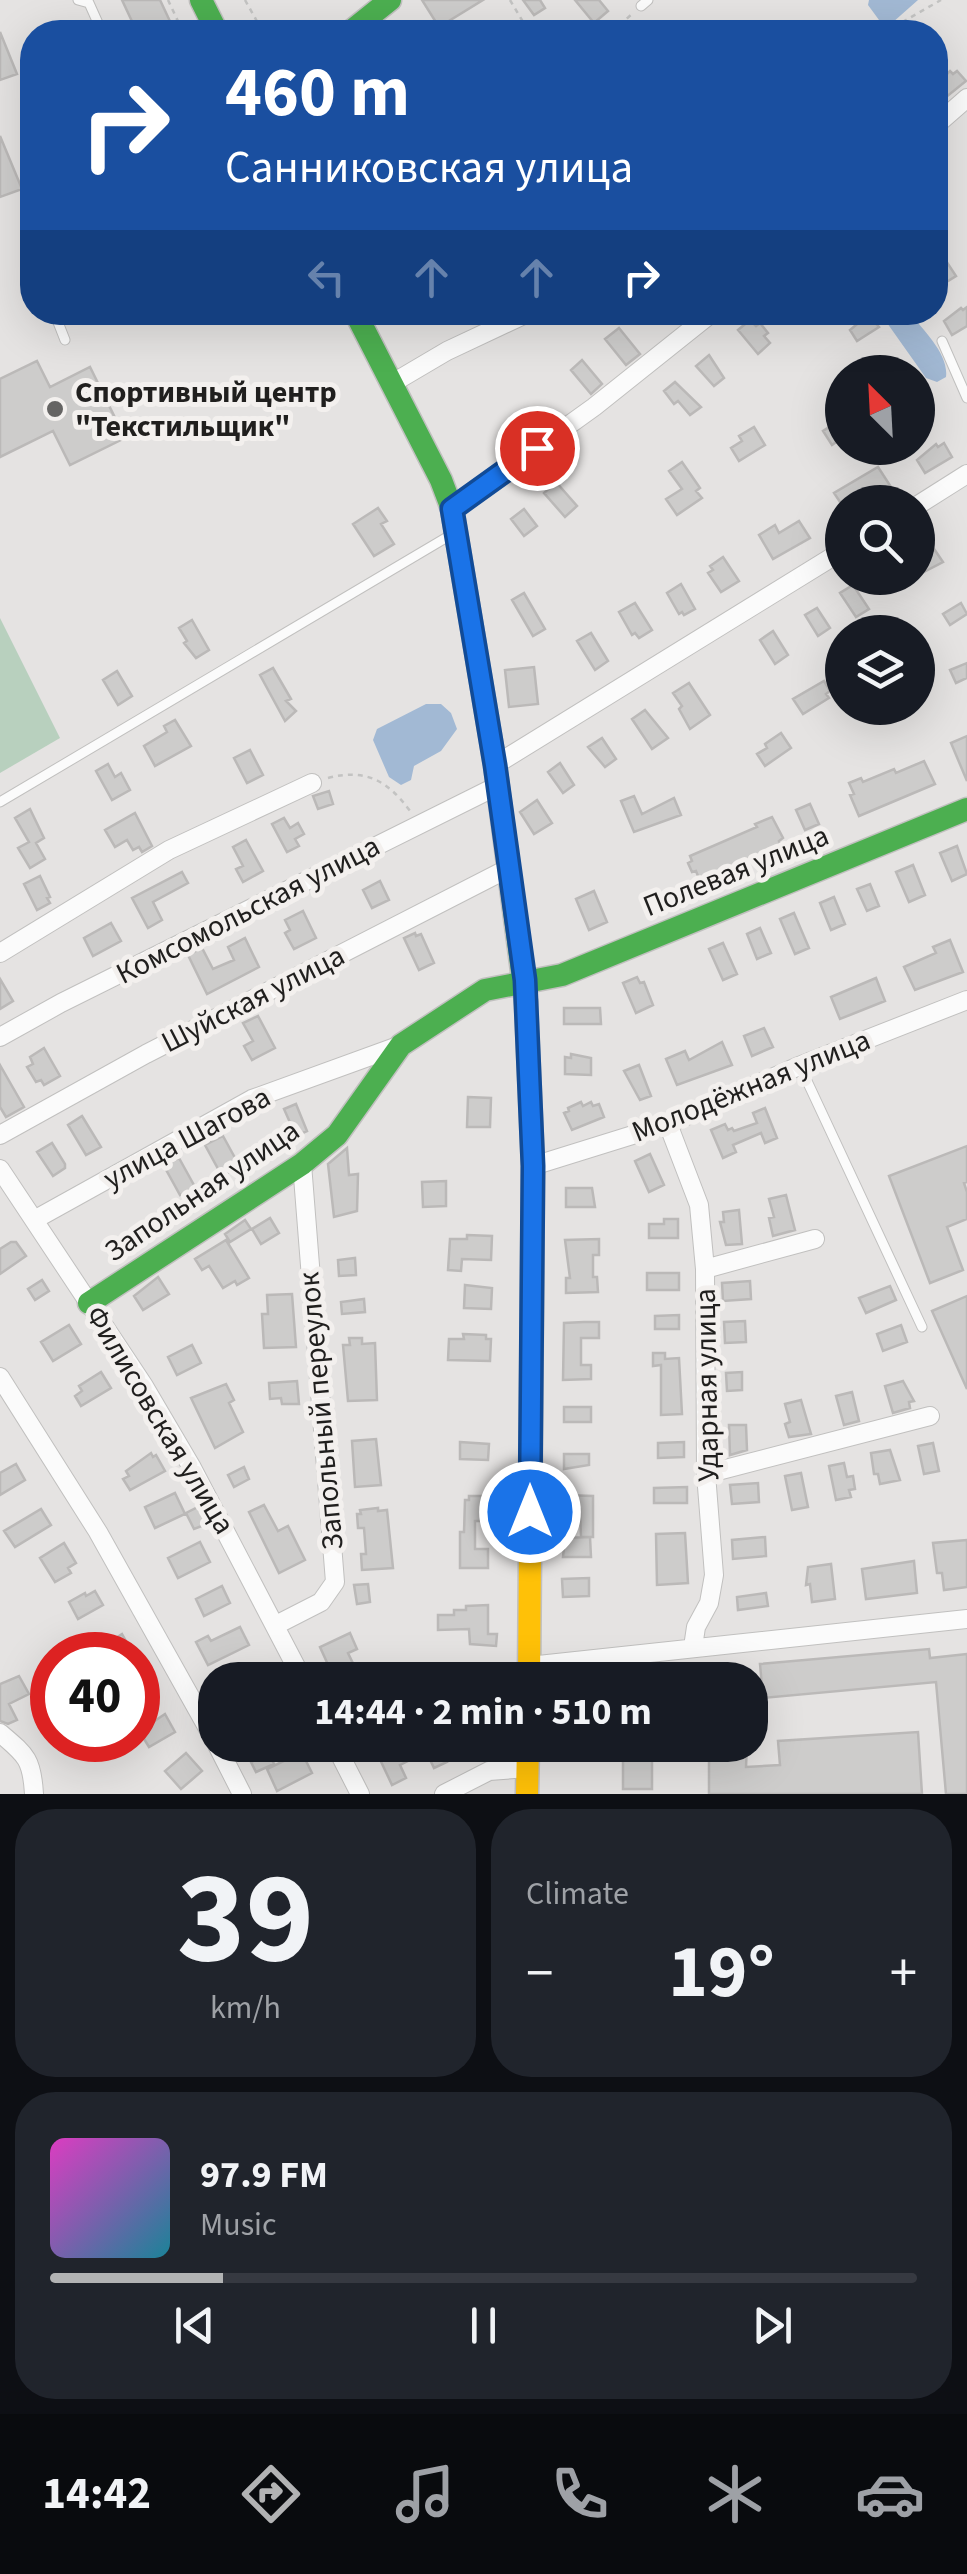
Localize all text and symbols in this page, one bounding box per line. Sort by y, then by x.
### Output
text: 460 m [225,43,410,143]
icon: right [60,60,190,190]
text: Санниковская улица [225,136,633,200]
icon: left [299,250,354,305]
icon: ahead [404,250,459,305]
icon: ahead [509,250,564,305]
icon: right [614,250,669,305]
north arrow [825,355,935,465]
map controls [825,355,935,725]
place label: Спортивный центр "Текстильщик" [75,371,337,448]
marker: Спортивный центр "Текстильщик" [44,398,66,420]
pin [495,406,580,491]
icon: arrive [510,421,565,476]
button: search [825,485,935,595]
button: layers [825,615,935,725]
street label: Полевая улица [637,814,835,928]
street label: Комсомольская улица [109,825,387,995]
street label: Шуйская улица [154,934,352,1064]
street label: Молодёжная улица [625,1019,877,1153]
street label: улица Шагова [96,1076,278,1200]
street label: Запольная улица [96,1110,308,1272]
street label: Запольный переулок [287,1270,355,1552]
street label: Ударная улица [684,1288,730,1482]
street label: Филисовская улица [75,1298,245,1542]
position arrow [478,1460,582,1564]
speed limit sign: 40 [30,1632,160,1762]
text: 14:44 · 2 min · 510 m [314,1685,652,1739]
text: 39 [177,1827,314,2012]
text: Climate [526,1871,629,1917]
text: 19° [668,1919,775,2026]
text: − [526,1935,553,2013]
text: + [890,1935,917,2013]
text: km/h [210,1985,281,2031]
text: 97.9 FM [200,2148,328,2202]
text: Music [200,2202,277,2248]
icon: previous [167,2298,222,2353]
icon: pause [456,2298,511,2353]
icon: next [745,2298,800,2353]
icon: directions [236,2459,306,2529]
icon: music [390,2459,460,2529]
icon: phone [545,2459,615,2529]
icon: climate [700,2459,770,2529]
icon: car [855,2459,925,2529]
text: 14:42 [42,2462,151,2526]

